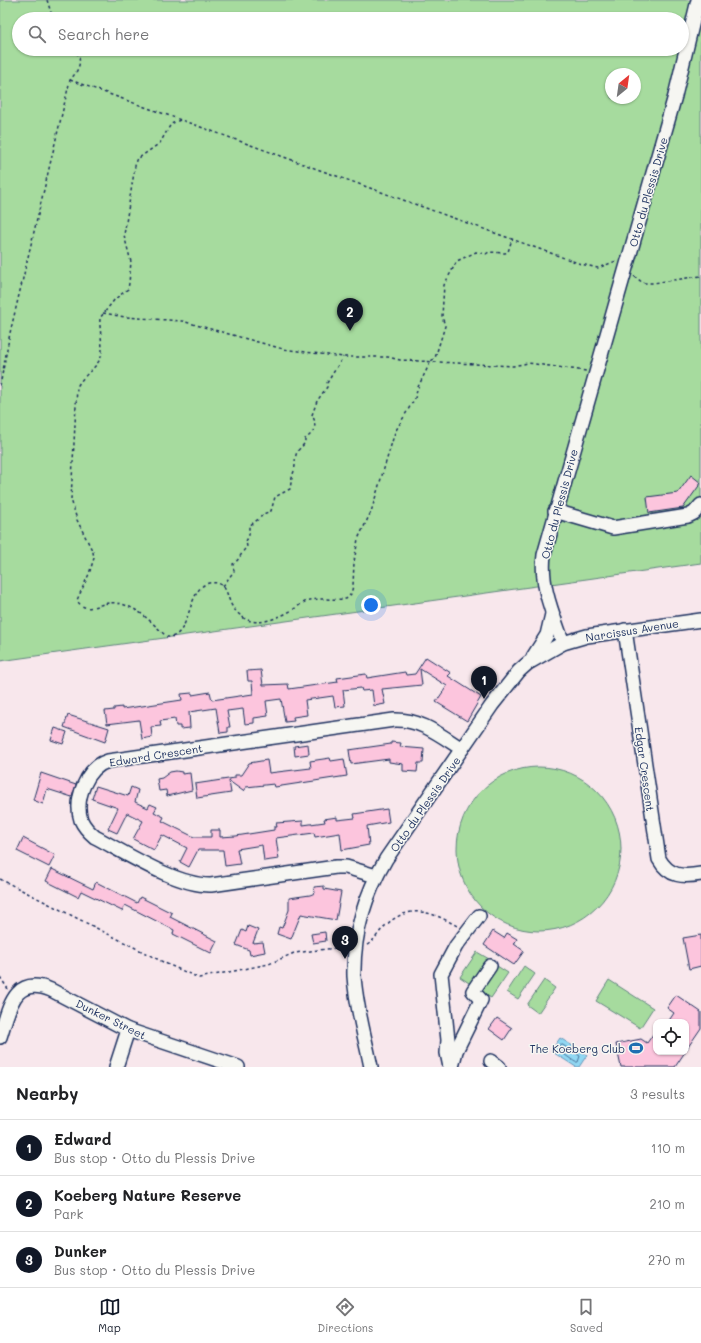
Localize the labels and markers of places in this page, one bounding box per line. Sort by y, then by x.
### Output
pin: 2 [337,298,363,331]
pin: 1 [471,666,497,699]
pin: 3 [332,926,358,959]
sports icon: The Koeberg Club [628,1040,644,1056]
place label: The Koeberg Club [529,1041,625,1056]

